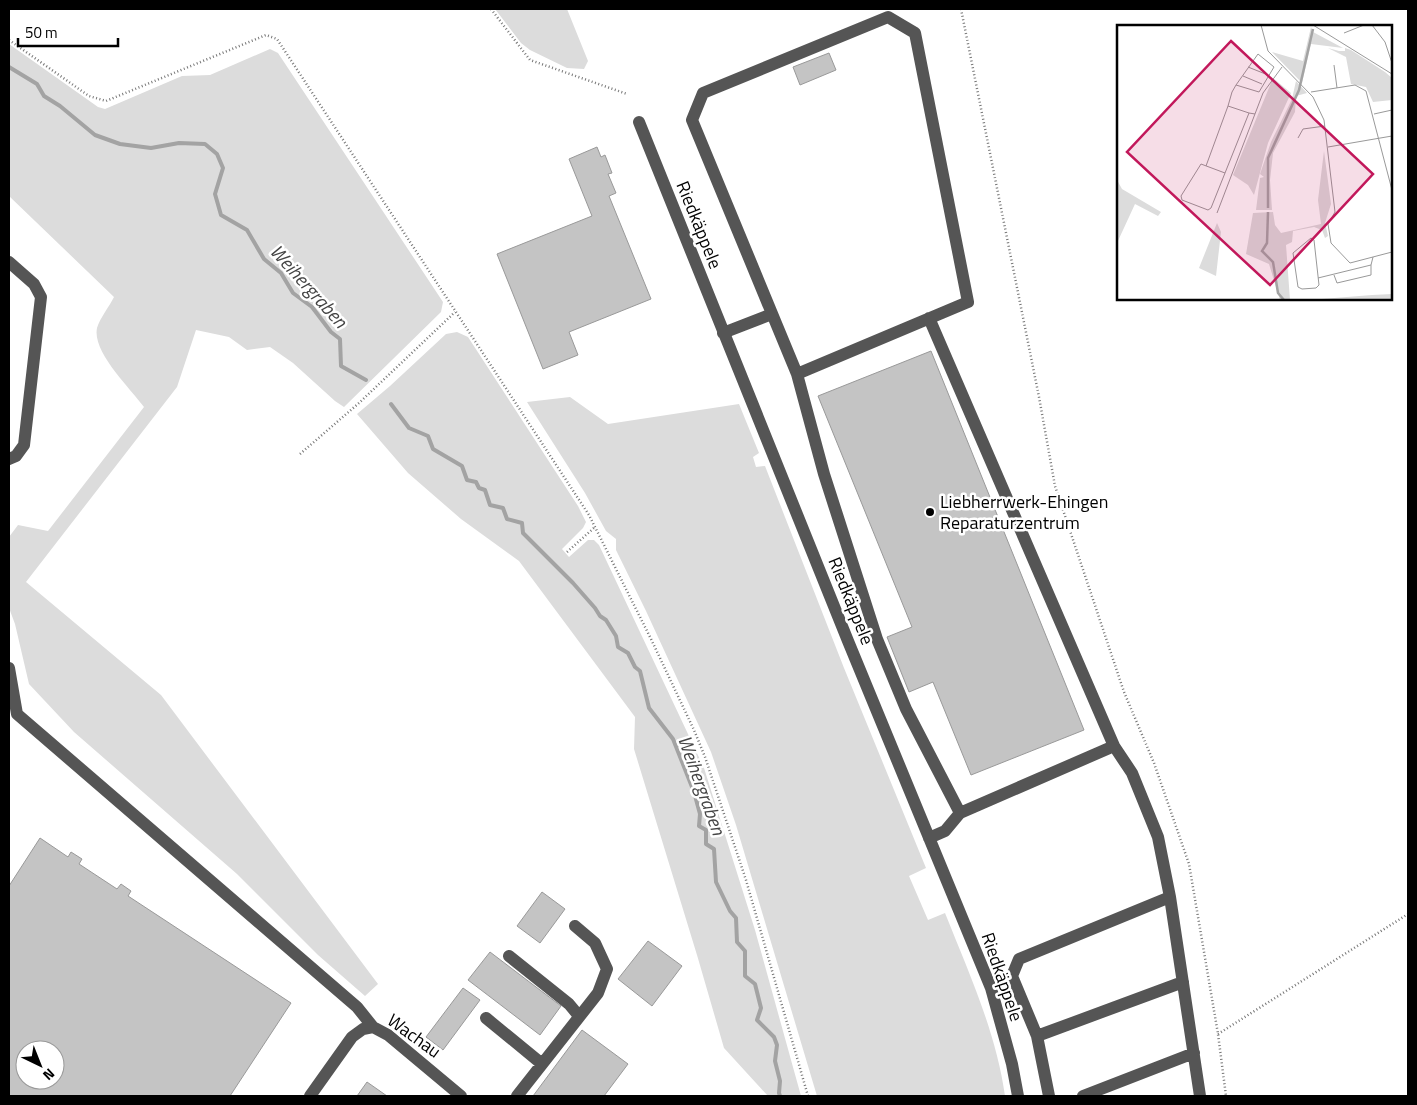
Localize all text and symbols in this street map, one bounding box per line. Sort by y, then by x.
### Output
scale bar [18,15,118,47]
text: 50 m [25,21,58,44]
inset map [1117,25,1392,300]
street label: Riedkäppele [670,177,729,273]
water label: Weihergraben [264,237,355,334]
place label: Liebherrwerk-Ehingen Reparaturzentrum [940,488,1108,536]
marker: Liebherrwerk-Ehingen Reparaturzentrum [924,506,936,518]
street label: Riedkäppele [822,553,881,649]
water label: Weihergraben [671,731,734,839]
street label: Riedkäppele [975,929,1030,1025]
street label: Wachau [382,1007,447,1064]
north arrow [15,1040,65,1090]
text: N [38,1064,60,1086]

